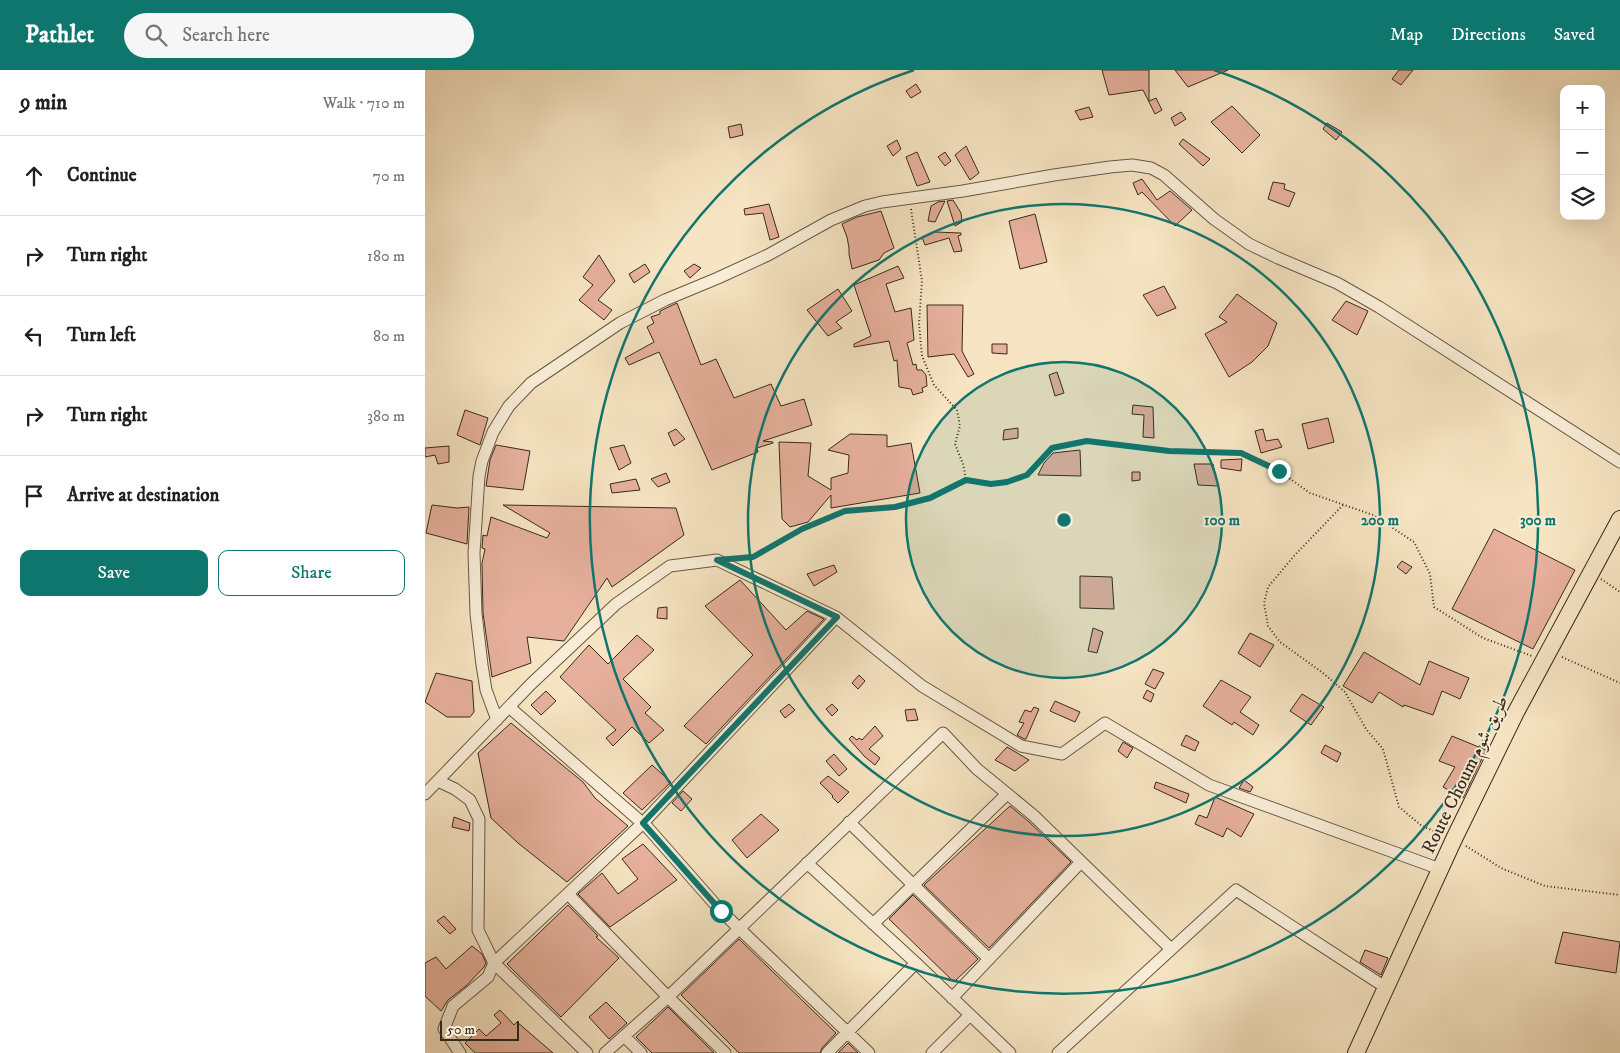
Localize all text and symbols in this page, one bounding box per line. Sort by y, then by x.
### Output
search box [124,13,474,58]
text: Pathlet [25,20,94,50]
icon: search [142,21,170,49]
text: Search here [182,24,270,47]
text: Map [1390,24,1423,46]
text: Directions [1451,24,1526,46]
text: Saved [1554,24,1595,46]
map controls [1560,85,1605,220]
button: + [1560,85,1605,130]
text: 9 min [20,90,67,116]
text: Walk · 710 m [323,93,405,113]
button: − [1560,130,1605,175]
icon: ahead [20,162,48,190]
text: Continue [67,164,137,187]
text: 70 m [373,166,405,186]
button: layers [1560,175,1605,220]
icon: right [20,242,48,270]
text: Turn right [67,244,147,267]
text: 180 m [367,246,405,266]
icon: left [20,322,48,350]
text: Turn left [67,324,136,347]
text: 80 m [373,326,405,346]
icon: right [20,402,48,430]
text: Turn right [67,404,147,427]
text: 380 m [367,406,405,426]
route end [1268,460,1291,483]
icon: arrive [20,482,48,510]
text: Arrive at destination [67,484,219,507]
centre of rings [1055,511,1073,529]
text: 100 m [1204,511,1241,530]
text: 200 m [1361,511,1400,530]
text: 300 m [1520,511,1557,530]
button: Save [20,550,208,596]
button: Share [218,550,405,596]
street label: Route Choum طريق شوم [1417,692,1517,859]
route start [710,900,733,923]
scale bar [440,1018,519,1041]
text: 50 m [447,1021,475,1039]

